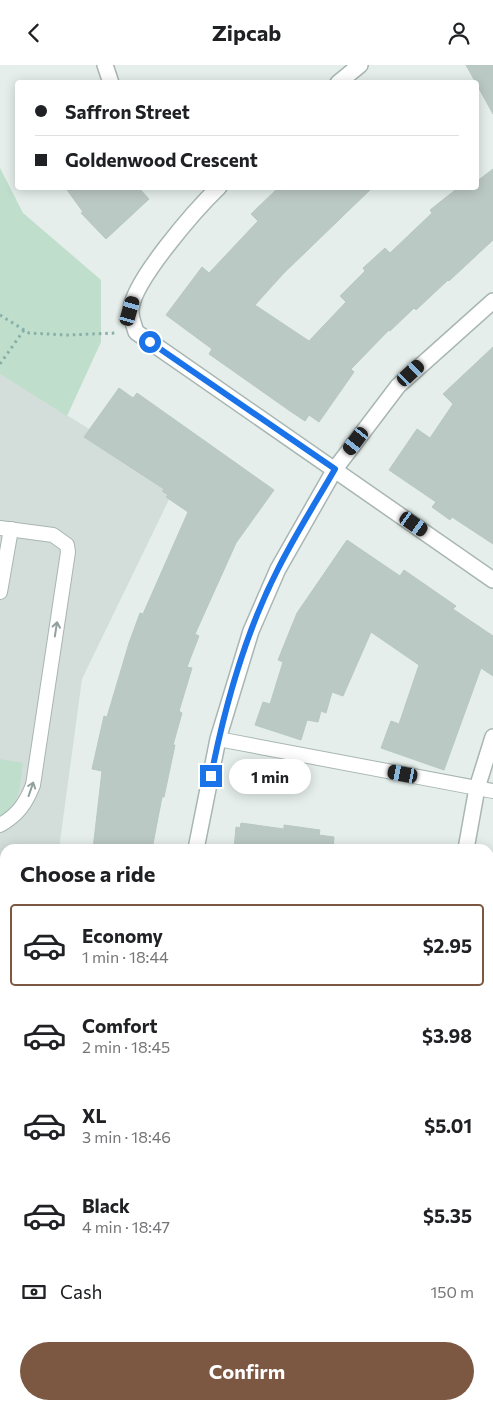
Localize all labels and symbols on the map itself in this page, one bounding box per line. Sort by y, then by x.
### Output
car [118,295,141,327]
route start [139,331,161,353]
car [394,357,427,389]
car [340,425,371,457]
car [397,509,430,539]
one-way arrow [52,621,62,637]
callout: 1 min [228,759,311,793]
car [386,764,419,784]
route end [200,765,222,787]
one-way arrow [26,781,36,797]

